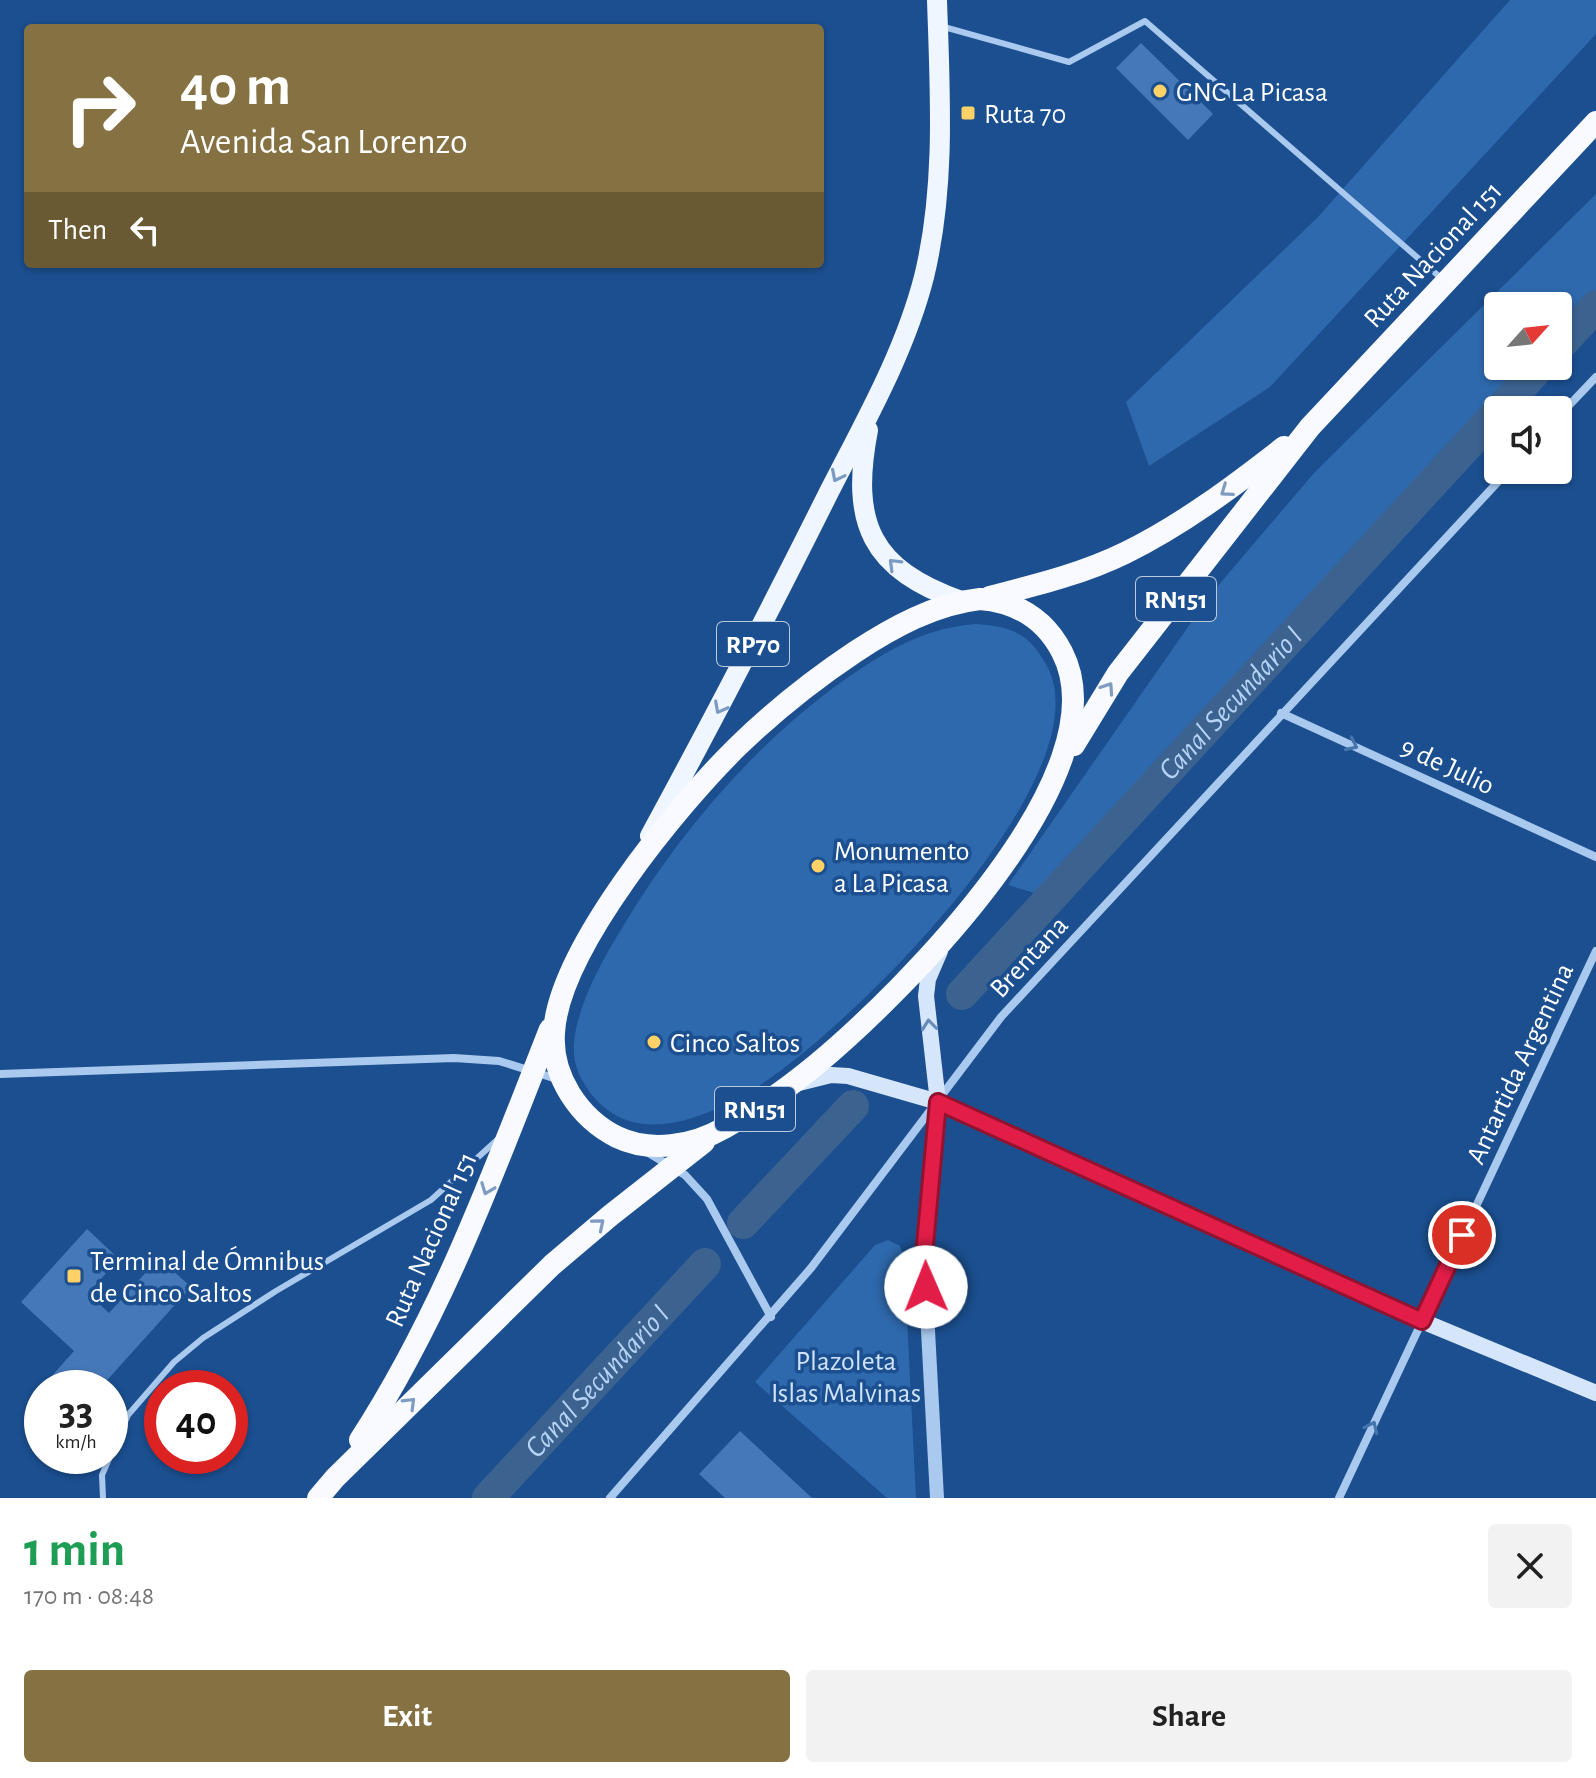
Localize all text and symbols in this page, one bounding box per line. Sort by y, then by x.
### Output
icon: right [48,56,152,160]
text: 40 m [180,59,291,115]
place label: GNC La Picasa [1176,79,1328,107]
marker: GNC La Picasa [1151,82,1169,100]
place label: Ruta 70 [984,101,1066,129]
marker: Ruta 70 [959,104,977,122]
text: Avenida San Lorenzo [180,124,468,160]
street label: Ruta Nacional 151 [1359,177,1508,334]
icon: left [123,208,167,252]
text: Then [48,215,107,245]
north arrow [1484,292,1572,380]
map controls [1484,292,1572,484]
button: sound [1484,396,1572,484]
one-way arrow [831,468,847,483]
one-way arrow [1220,481,1234,496]
one-way arrow [889,559,903,573]
road number: RN151 [1136,577,1216,621]
water label: Canal Secundario I [1153,621,1309,786]
road number: RP70 [717,622,789,666]
one-way arrow [1098,682,1113,696]
one-way arrow [714,700,729,715]
street label: 9 de Julio [1396,733,1498,801]
one-way arrow [1344,735,1358,751]
place label: Monumento a La Picasa [834,838,970,898]
marker: Monumento a La Picasa [809,857,827,875]
street label: Brentana [985,911,1074,1004]
street label: Antartida Argentina [1462,959,1580,1168]
one-way arrow [921,1018,938,1031]
place label: Cinco Saltos [670,1030,800,1058]
marker: Cinco Saltos [645,1033,663,1051]
road number: RN151 [715,1087,795,1131]
street label: Ruta Nacional 151 [381,1148,483,1331]
one-way arrow [480,1181,497,1195]
pin [1428,1201,1496,1269]
icon: arrive [1440,1213,1484,1257]
one-way arrow [590,1219,604,1234]
place label: Terminal de Ómnibus de Cinco Saltos [90,1245,324,1308]
position arrow [884,1245,968,1329]
marker: Terminal de Ómnibus de Cinco Saltos [65,1267,83,1285]
water label: Canal Secundario I [520,1299,675,1464]
park label: Plazoleta Islas Malvinas [771,1348,921,1408]
speed limit sign: 40 [144,1370,248,1474]
text: 33 [59,1392,93,1432]
one-way arrow [401,1398,415,1412]
one-way arrow [1363,1421,1379,1436]
text: km/h [55,1432,97,1452]
button: close [1488,1524,1572,1608]
text: 1 min [24,1527,125,1575]
text: 170 m · 08:48 [24,1583,154,1609]
button: Exit [24,1670,790,1762]
button: Share [806,1670,1572,1762]

